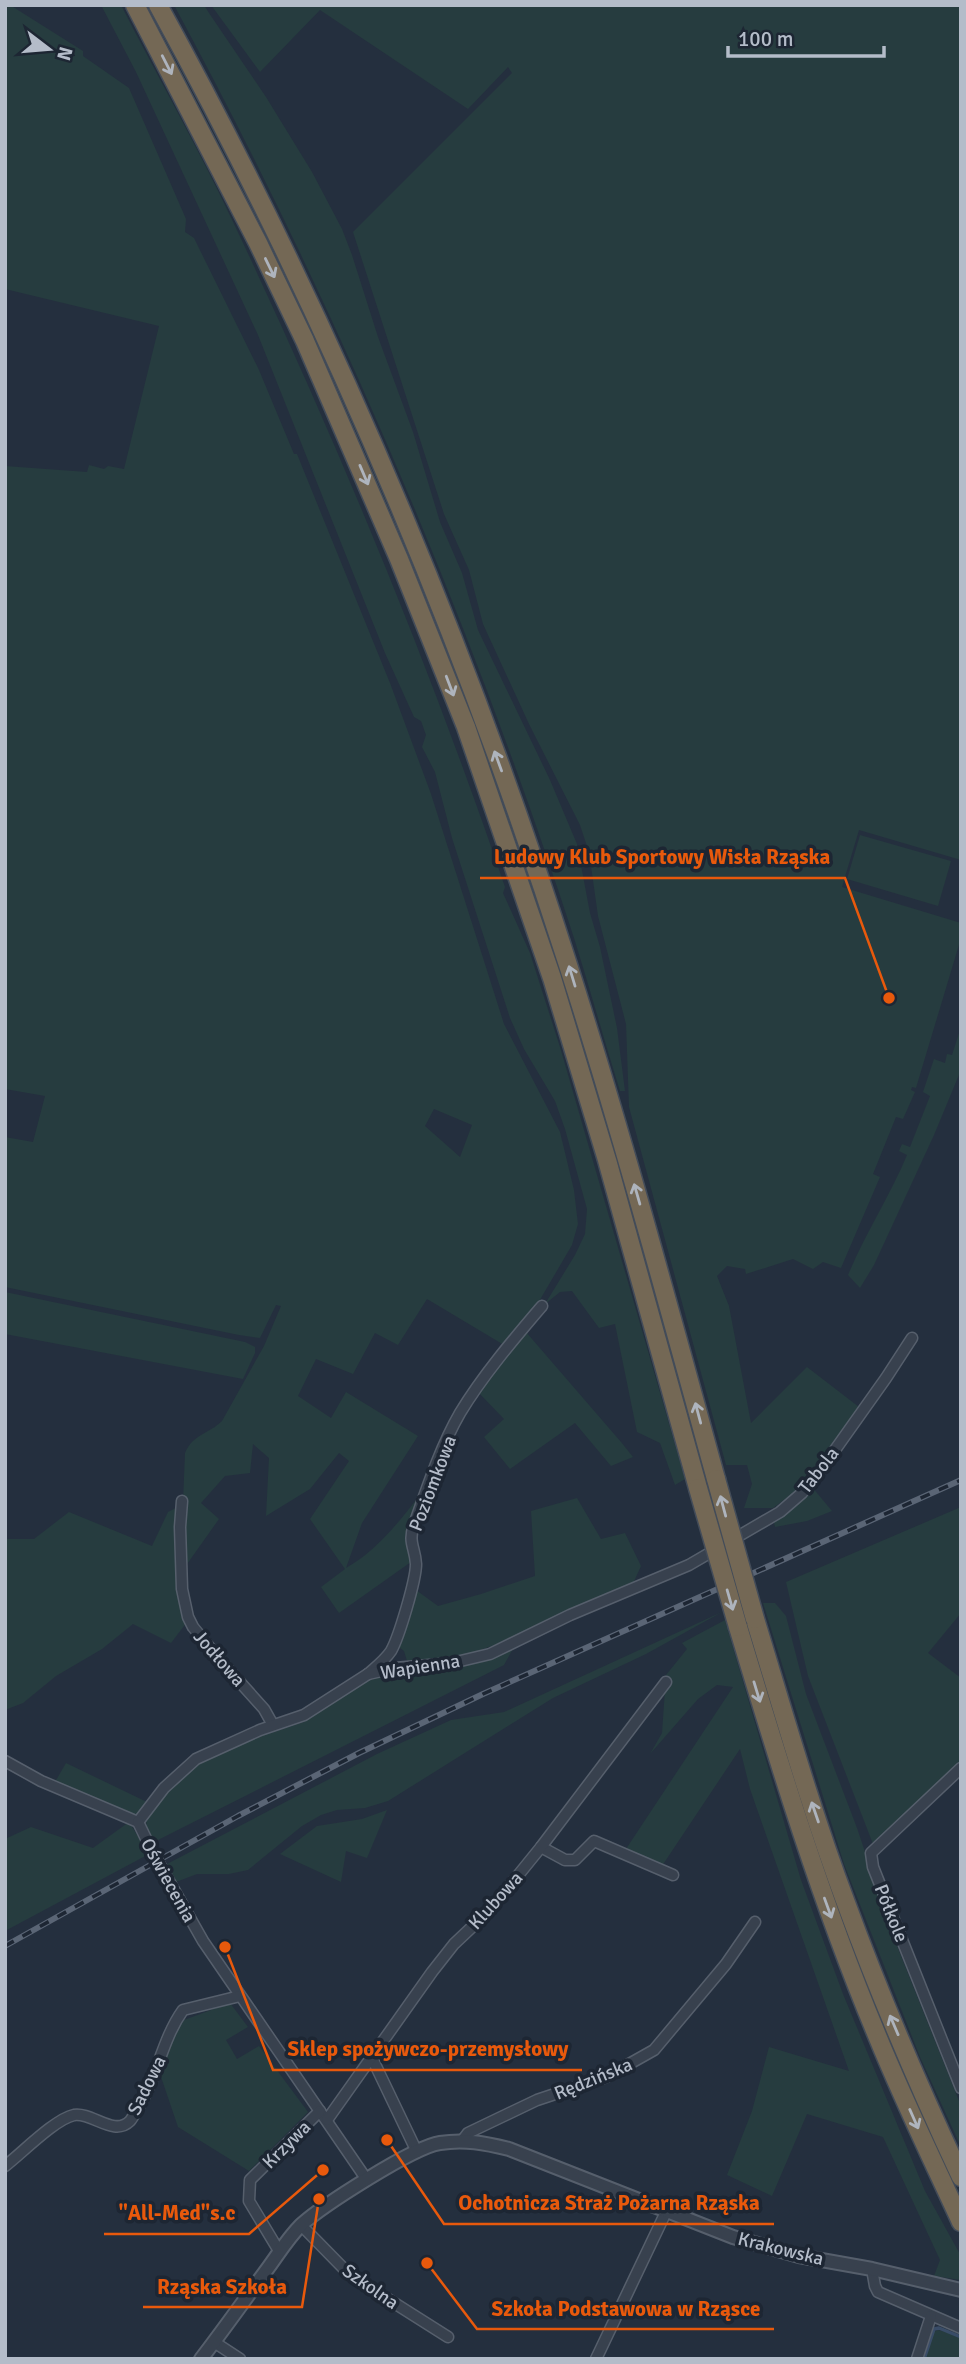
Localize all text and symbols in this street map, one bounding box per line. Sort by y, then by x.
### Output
north arrow [14,14,84,84]
scale bar [728,14,884,58]
text: 100 m [738,26,793,52]
text: N [51,44,78,63]
one-way arrow [161,54,175,75]
one-way arrow [264,257,277,278]
one-way arrow [359,464,372,486]
one-way arrow [445,675,458,696]
one-way arrow [491,750,503,772]
callout: Ludowy Klub Sportowy Wisła Rząska [480,836,845,878]
text: Ludowy Klub Sportowy Wisła Rząska [494,844,831,870]
one-way arrow [564,965,577,987]
one-way arrow [629,1183,642,1205]
one-way arrow [690,1403,703,1425]
street label: Poziomkowa [404,1432,462,1535]
street label: Tabola [793,1442,844,1499]
one-way arrow [716,1495,729,1517]
one-way arrow [724,1589,737,1611]
street label: Jodłowa [188,1625,251,1692]
street label: Wapienna [379,1649,462,1685]
one-way arrow [752,1681,765,1703]
one-way arrow [808,1801,821,1823]
street label: Oświecenia [135,1834,201,1927]
street label: Klubowa [463,1867,528,1935]
street label: Półkole [869,1881,914,1946]
one-way arrow [823,1897,835,1919]
one-way arrow [887,2015,900,2037]
callout: Sklep spożywczo-przemysłowy [273,2028,582,2070]
text: Sklep spożywczo-przemysłowy [287,2036,569,2062]
street label: Sadowa [122,2052,172,2119]
street label: Rędzińska [551,2052,636,2105]
one-way arrow [907,2108,921,2129]
street label: Krzywa [257,2115,316,2174]
callout: Ochotnicza Straż Pożarna Rząska [444,2182,774,2224]
text: Ochotnicza Straż Pożarna Rząska [458,2190,760,2216]
callout: "All-Med"s.c [104,2192,249,2234]
text: "All-Med"s.c [118,2200,236,2226]
street label: Krakowska [735,2227,826,2271]
street label: Szkolna [338,2259,403,2315]
callout: Rząska Szkoła [143,2265,302,2307]
text: Rząska Szkoła [157,2274,287,2300]
callout: Szkoła Podstawowa w Rząsce [477,2287,774,2329]
text: Szkoła Podstawowa w Rząsce [492,2296,760,2322]

